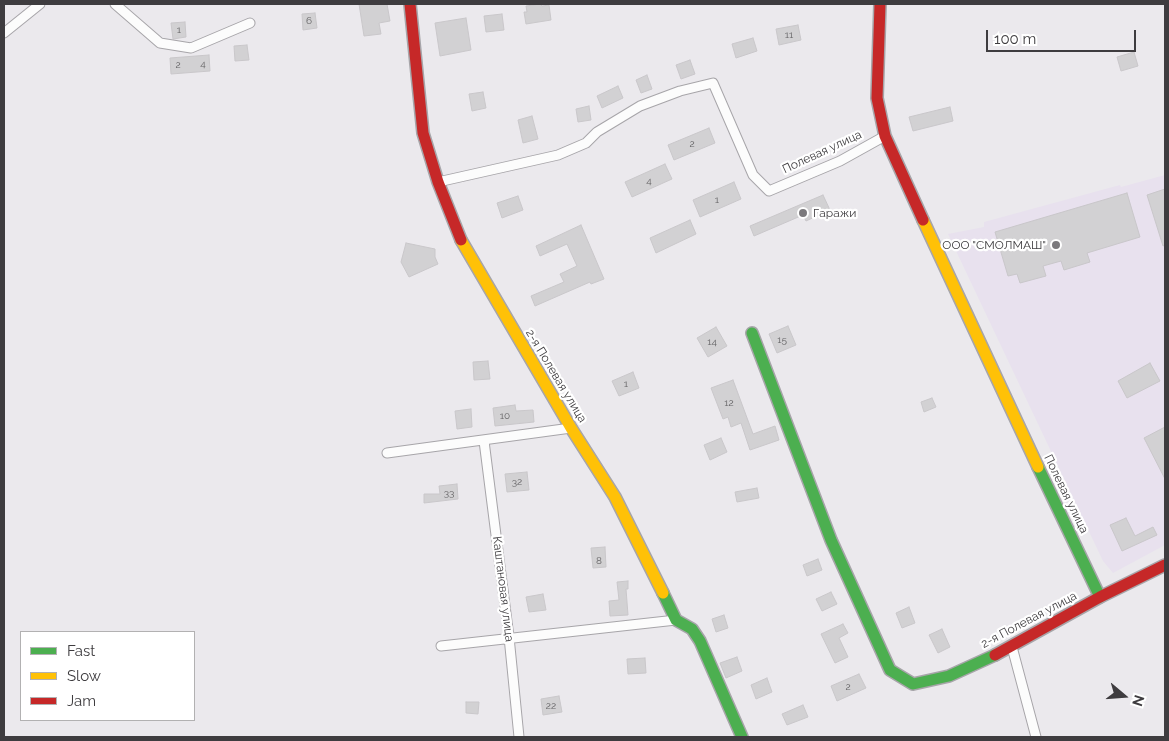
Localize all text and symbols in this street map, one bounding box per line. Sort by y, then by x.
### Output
house number: 6 [306,15,312,27]
scale bar [989,20,1139,52]
house number: 1 [177,24,181,36]
house number: 11 [785,29,793,41]
text: 100 m [994,30,1036,48]
house number: 4 [200,58,206,70]
house number: 2 [175,59,181,71]
street label: Полевая улица [780,127,864,177]
house number: 2 [689,138,695,150]
house number: 4 [646,175,652,187]
house number: 1 [715,194,719,206]
place label: Гаражи [813,206,856,220]
marker: Гаражи [797,207,809,219]
place label: ООО "СМОЛМАШ" [942,238,1046,252]
marker: ООО "СМОЛМАШ" [1050,239,1062,251]
street label: 2-я Полевая улица [522,327,590,425]
house number: 15 [777,334,787,346]
house number: 14 [707,336,717,348]
house number: 1 [624,378,628,390]
house number: 12 [724,397,734,409]
house number: 10 [500,410,510,422]
street label: Полевая улица [1041,452,1091,536]
house number: 32 [512,476,522,488]
house number: 33 [444,487,454,499]
street label: Каштановая улица [489,535,517,643]
house number: 8 [596,555,602,567]
street label: 2-я Полевая улица [979,589,1079,651]
legend [20,631,195,721]
text: Fast [67,642,95,660]
text: Slow [67,667,101,685]
north arrow [1099,671,1149,721]
house number: 2 [845,681,851,693]
text: Jam [67,692,96,710]
text: N [1129,693,1148,708]
house number: 22 [546,700,556,712]

